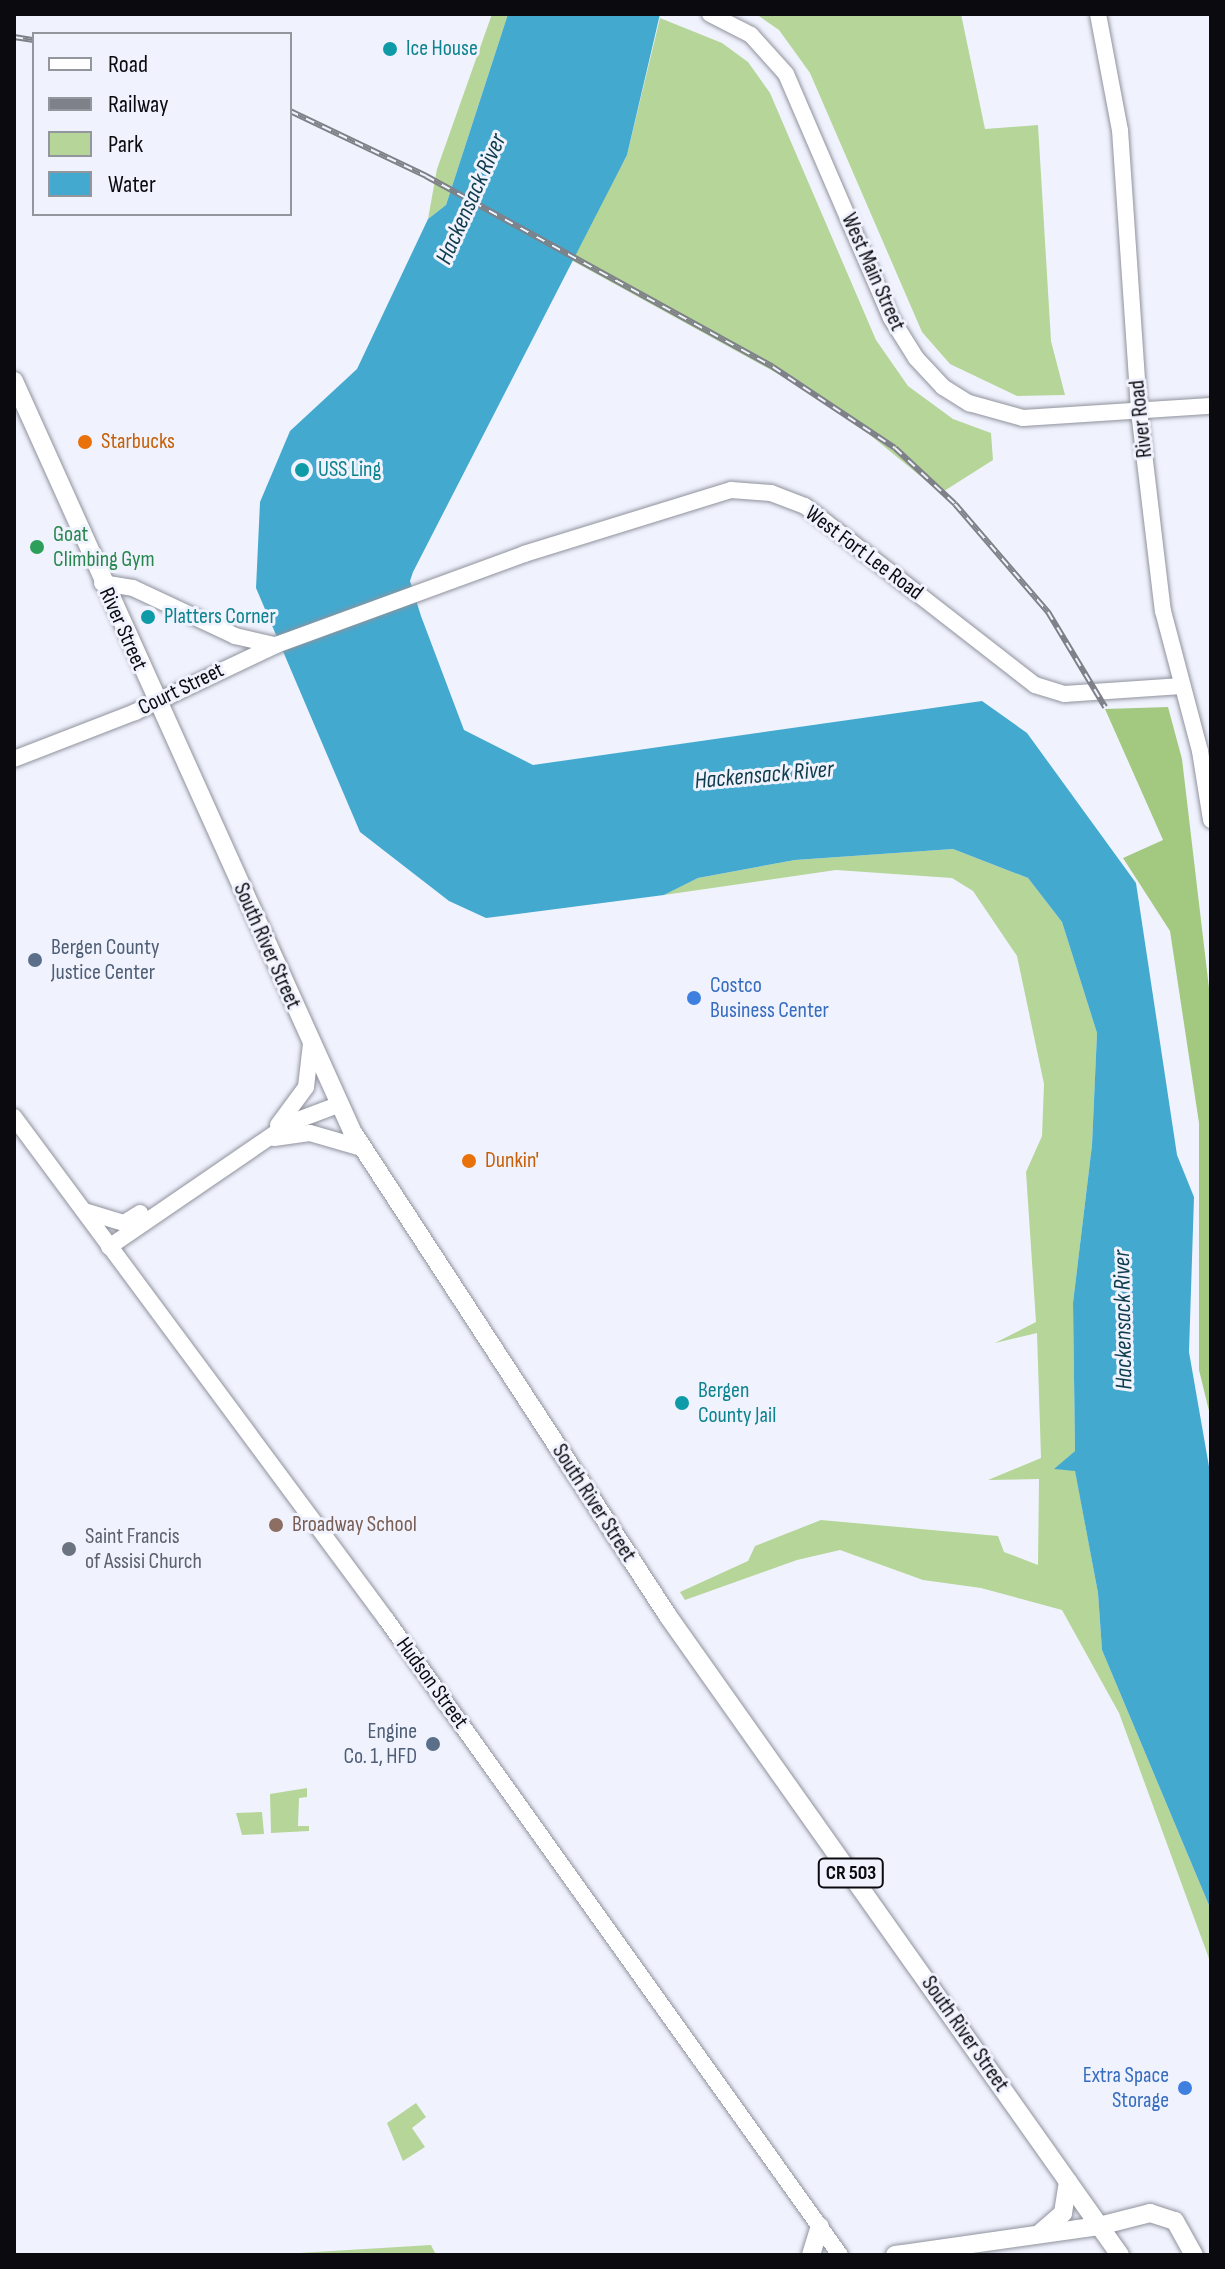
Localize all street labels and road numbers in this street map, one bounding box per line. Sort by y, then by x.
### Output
street label: West Main Street [835,209,911,335]
street label: River Road [1124,379,1158,459]
street label: West Fort Lee Road [800,500,928,606]
street label: River Street [93,584,153,674]
street label: Court Street [134,657,228,721]
street label: South River Street [227,879,307,1013]
street label: South River Street [546,1439,642,1567]
street label: Hudson Street [390,1632,474,1734]
road number: CR 503 [817,1857,885,1889]
street label: South River Street [915,1971,1015,2097]

